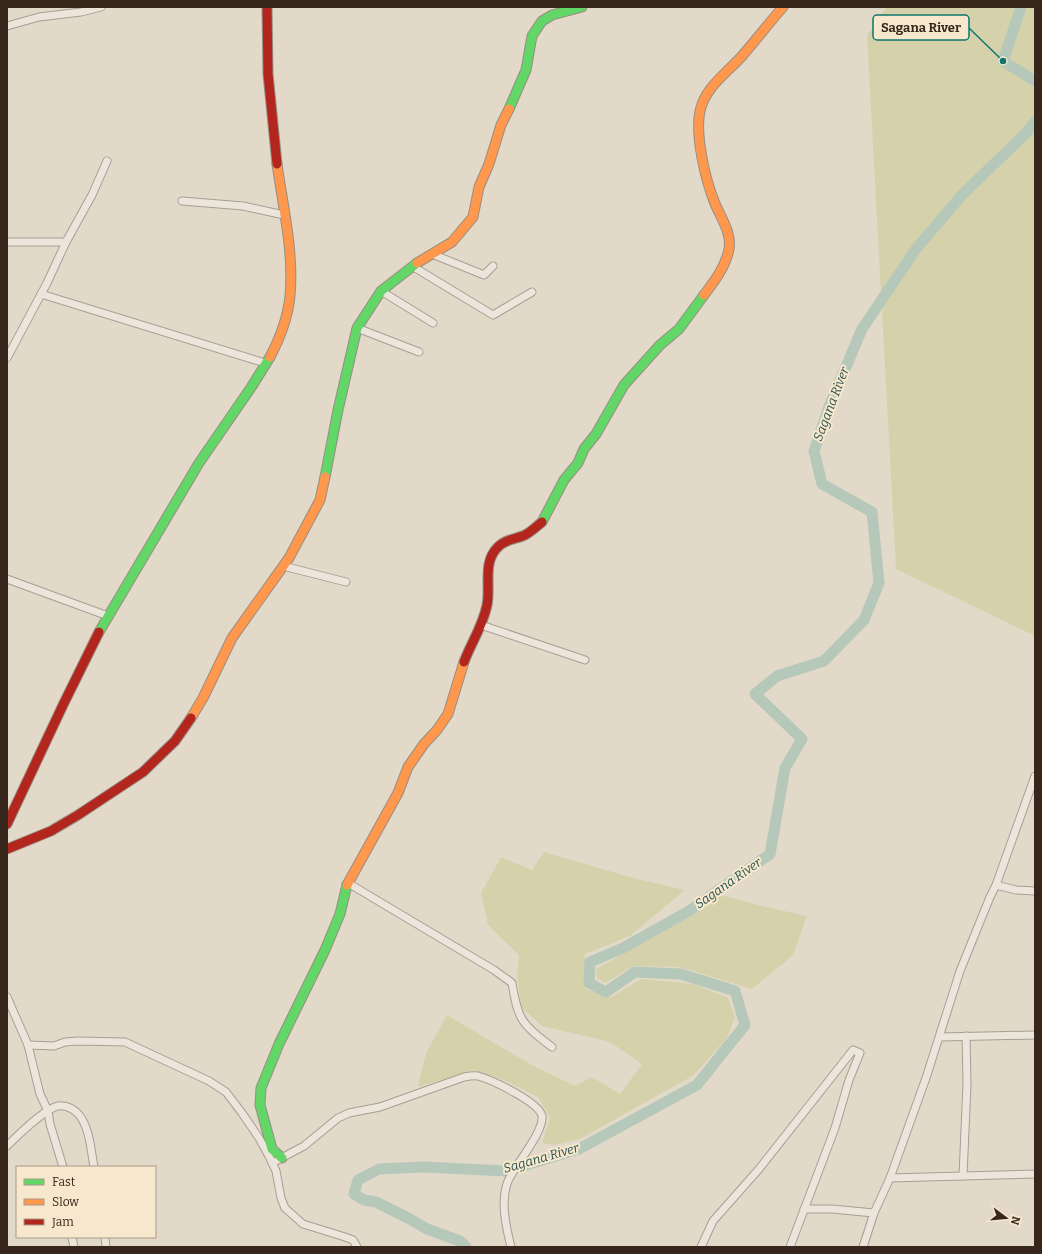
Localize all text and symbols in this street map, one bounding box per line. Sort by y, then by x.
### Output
callout: Sagana River [873,15,969,40]
text: Sagana River [881,20,961,35]
water label: Sagana River [810,364,852,443]
water label: Sagana River [692,854,765,911]
water label: Sagana River [502,1140,581,1176]
legend [16,1166,156,1238]
text: Fast [52,1175,76,1189]
text: Slow [52,1195,79,1209]
north arrow [986,1198,1026,1238]
text: Jam [51,1215,74,1229]
text: N [1008,1215,1023,1227]

